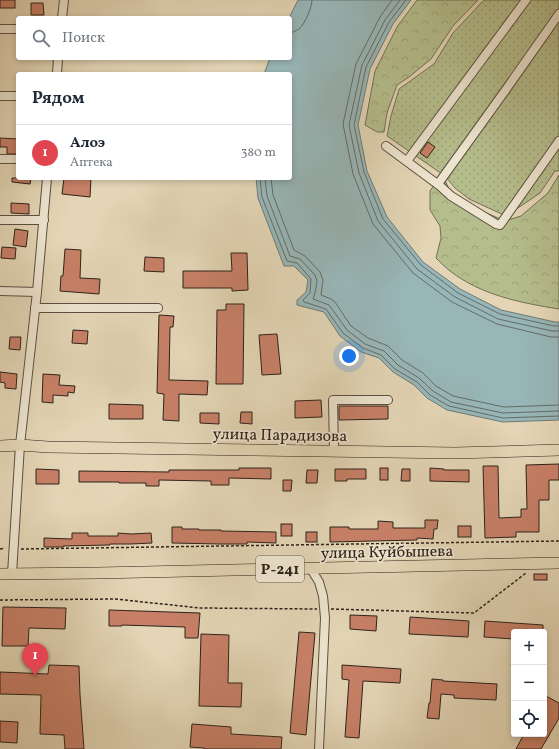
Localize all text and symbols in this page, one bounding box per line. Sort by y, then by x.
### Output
search box [16,16,292,60]
icon: search [30,27,52,49]
text: Поиск [62,28,105,49]
text: Рядом [32,87,85,110]
text: Алоэ [70,133,105,154]
text: 1 [42,144,48,162]
text: 380 m [241,144,276,162]
text: Аптека [70,154,113,172]
your location [339,346,359,366]
street label: улица Парадизова [213,424,347,448]
street label: улица Куйбышева [321,541,454,565]
road number: Р-241 [256,556,304,582]
map controls [511,629,547,737]
button: + [511,629,547,665]
pin: 1 [22,643,48,676]
button: − [511,665,547,701]
button: locate [511,701,547,737]

